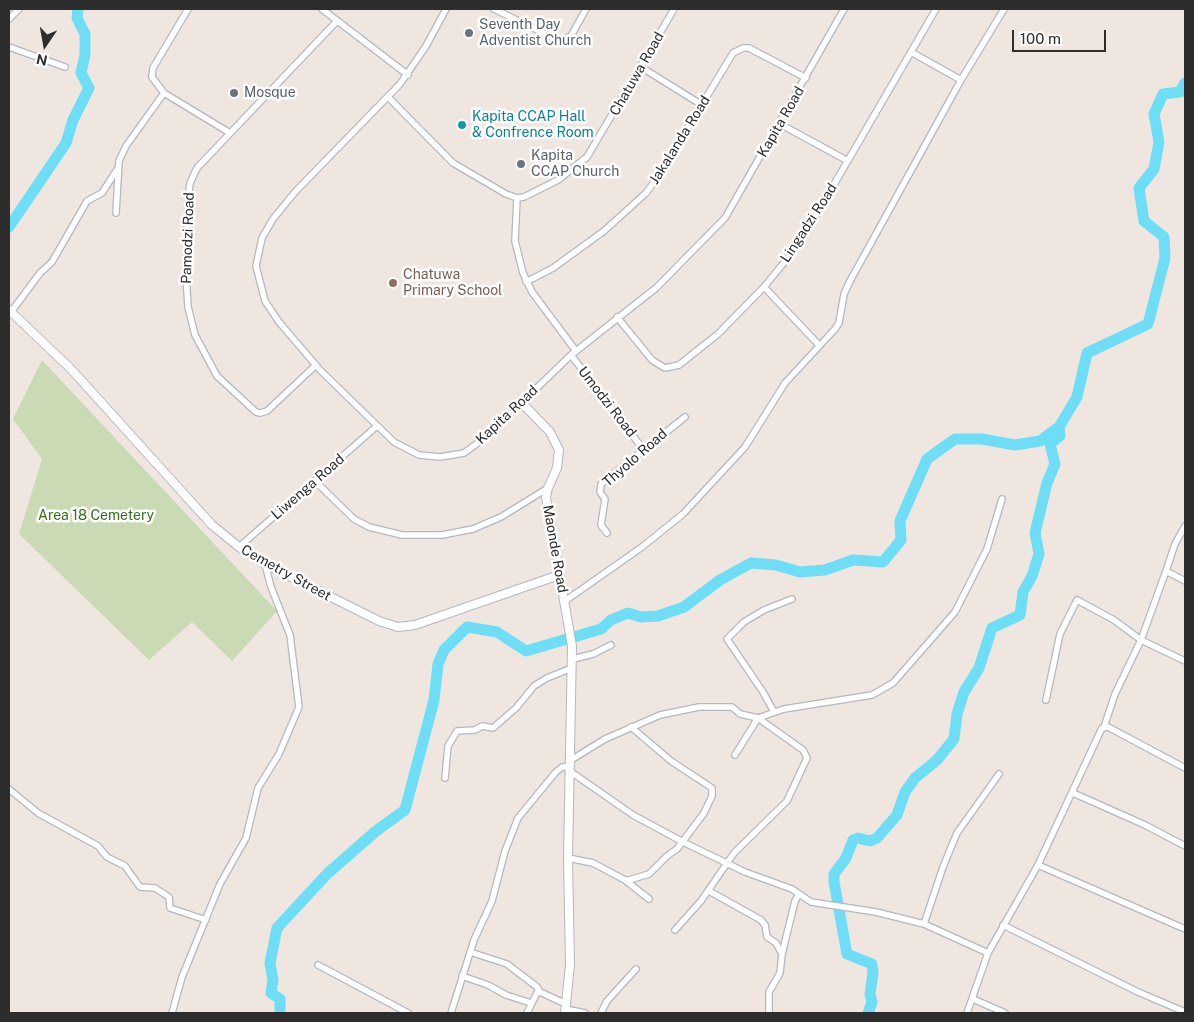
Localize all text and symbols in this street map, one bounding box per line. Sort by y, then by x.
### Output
place label: Seventh Day Adventist Church [479,17,591,49]
north arrow [20,20,70,70]
scale bar [1014,20,1108,52]
marker: Seventh Day Adventist Church [463,27,475,39]
street label: Chatuwa Road [606,29,668,119]
text: 100 m [1020,30,1061,47]
text: N [35,51,49,69]
street label: Kapita Road [754,84,808,160]
place label: Mosque [244,85,296,101]
marker: Mosque [228,87,240,99]
street label: Jakalanda Road [646,93,714,187]
place label: Kapita CCAP Hall & Confrence Room [472,109,594,142]
marker: Kapita CCAP Hall & Confrence Room [456,119,468,131]
place label: Kapita CCAP Church [531,148,619,180]
marker: Kapita CCAP Church [515,158,527,170]
street label: Lingadzi Road [777,180,841,266]
street label: Pamodzi Road [178,192,198,284]
place label: Chatuwa Primary School [403,267,502,300]
marker: Chatuwa Primary School [387,277,399,289]
street label: Umodzi Road [574,363,640,441]
street label: Kapita Road [473,382,541,448]
street label: Thyolo Road [599,425,671,491]
street label: Liwenga Road [268,451,348,523]
street label: Maonde Road [539,504,571,594]
park label: Area 18 Cemetery [38,508,154,524]
street label: Cemetry Street [238,541,334,605]

